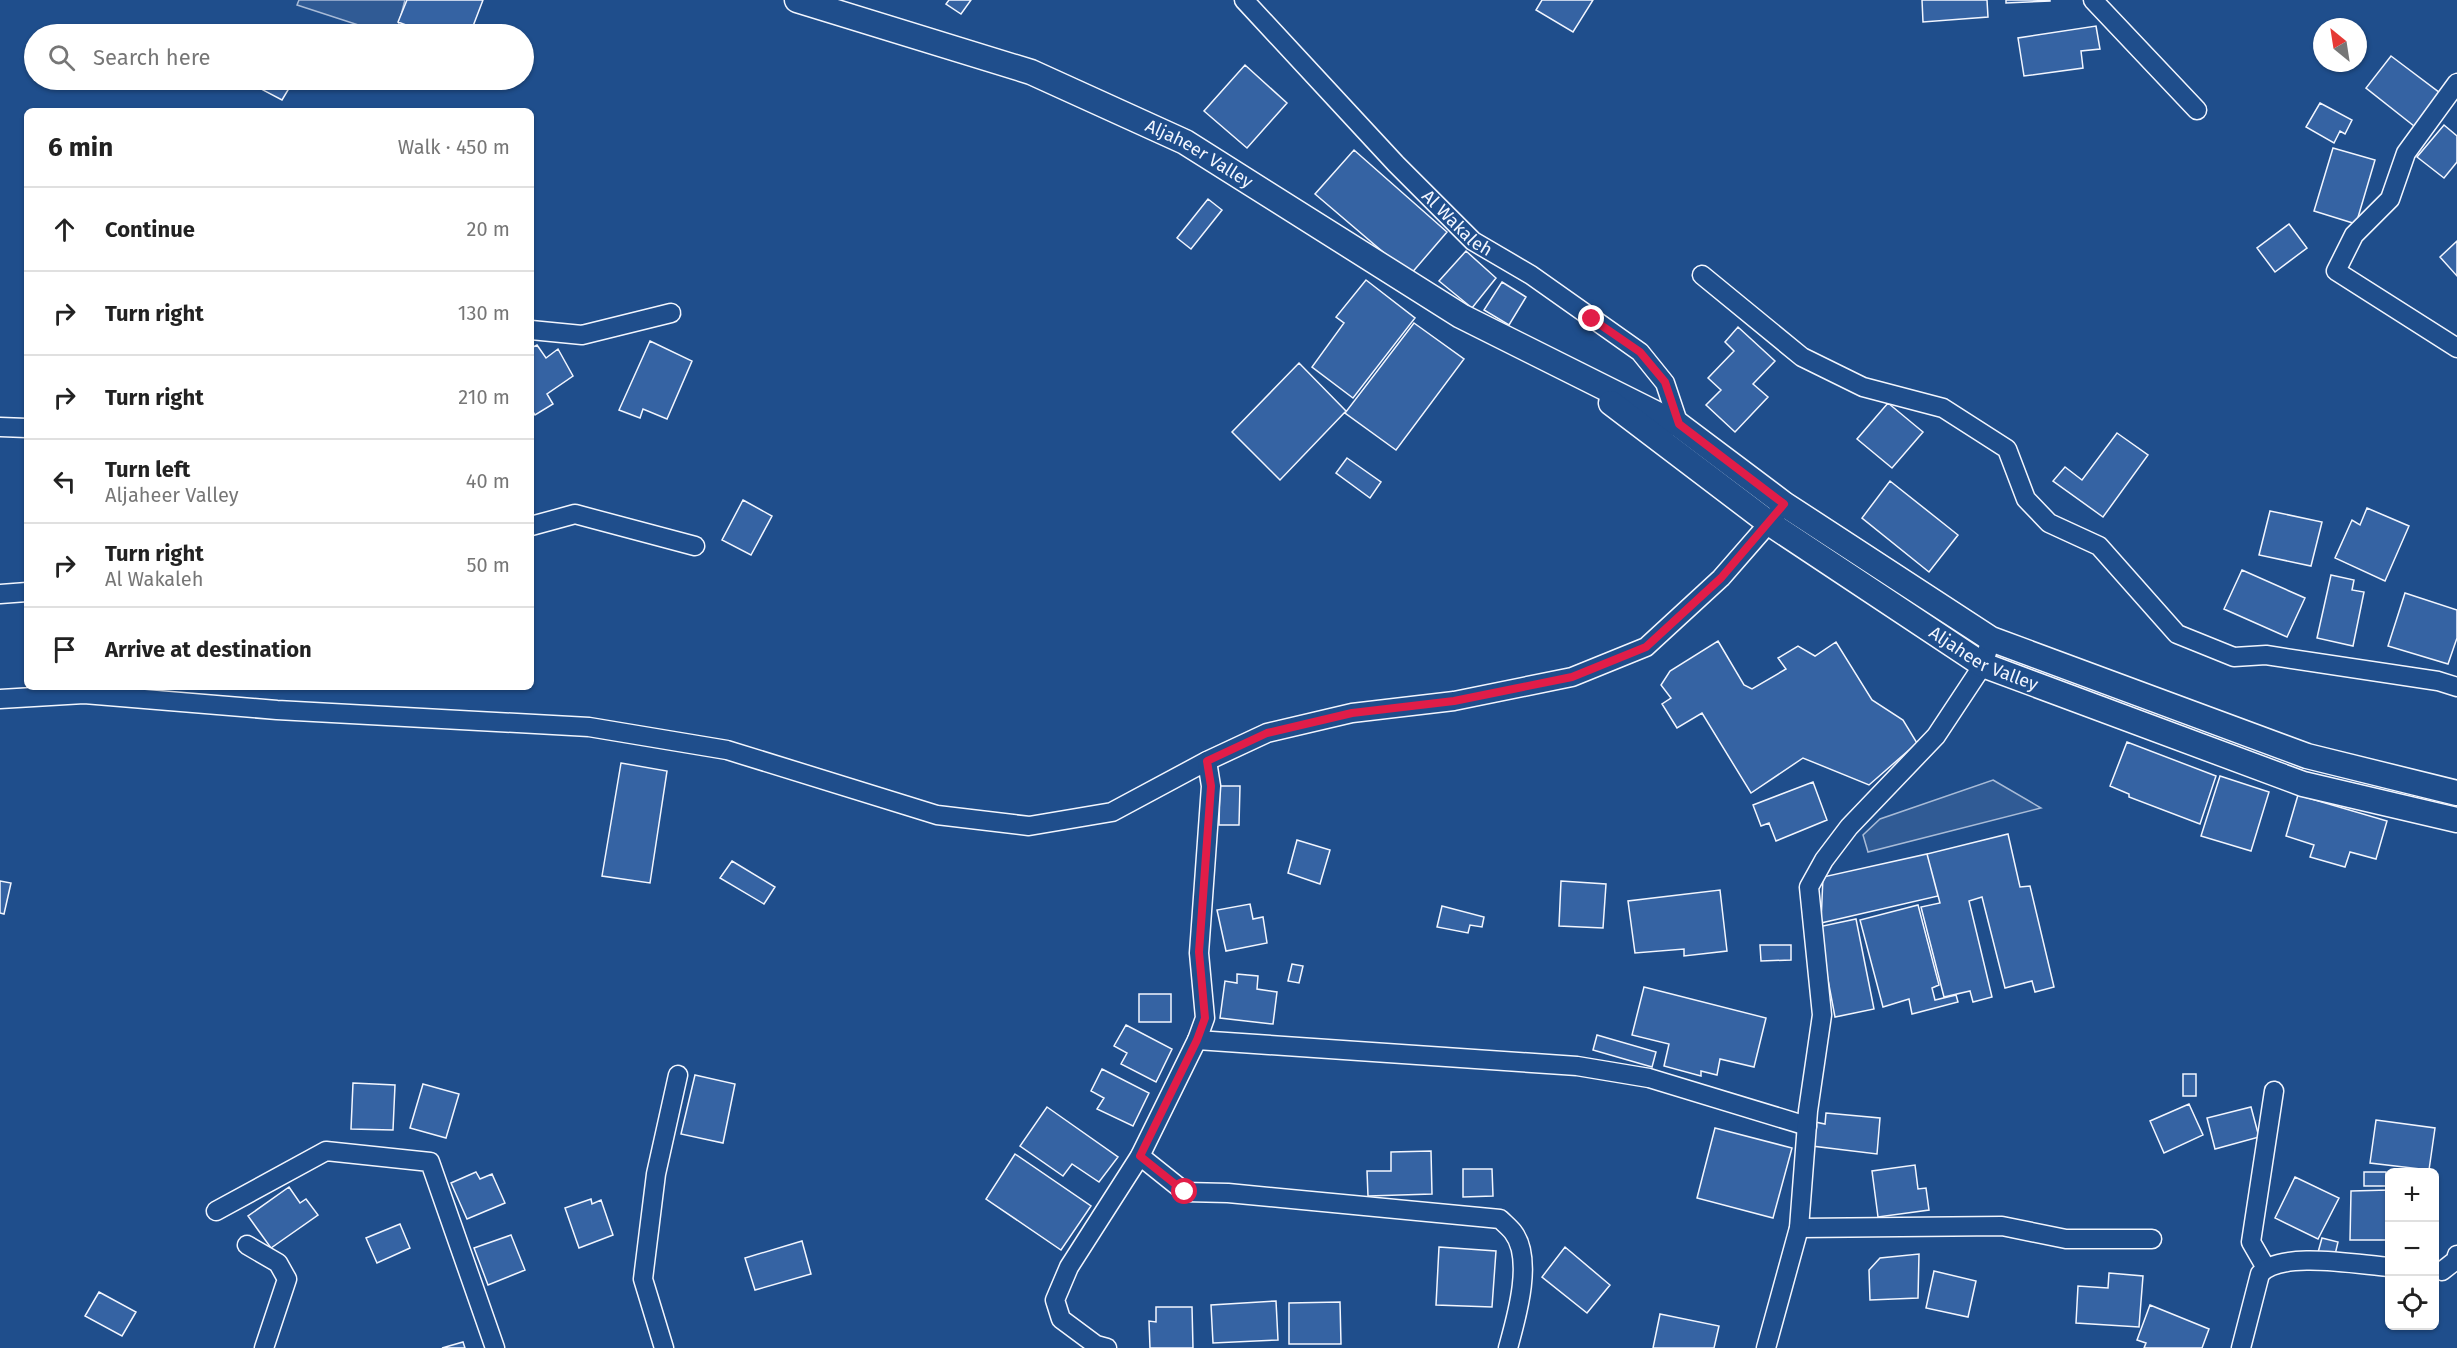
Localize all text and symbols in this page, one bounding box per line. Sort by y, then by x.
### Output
north arrow [2313,18,2367,72]
search box [24,24,534,90]
icon: search [45,41,78,74]
text: Search here [93,44,211,71]
street label: Aljaheer Valley [1142,115,1257,193]
text: 6 min [48,132,113,163]
text: Walk · 450 m [398,135,510,159]
street label: Al Wakaleh [1417,185,1497,261]
icon: ahead [48,213,81,246]
text: Continue [105,216,195,243]
text: 20 m [467,217,510,241]
icon: right [48,297,81,330]
text: Turn right [105,300,204,327]
text: 130 m [458,301,510,325]
route end [1578,305,1604,331]
icon: right [48,381,81,414]
text: Turn right [105,384,204,411]
text: 210 m [458,385,510,409]
text: Turn left [105,456,190,483]
icon: left [48,465,81,498]
text: 40 m [466,469,510,493]
text: Aljaheer Valley [105,483,239,507]
text: Turn right [105,540,204,567]
icon: right [48,549,81,582]
text: 50 m [466,553,510,577]
text: Al Wakaleh [105,567,203,591]
street label: Aljaheer Valley [1925,621,2041,696]
icon: arrive [48,633,81,666]
text: Arrive at destination [105,636,312,663]
map controls [2385,1168,2439,1330]
button: + [2385,1168,2439,1222]
route start [1171,1178,1197,1204]
button: − [2385,1222,2439,1276]
button: locate [2385,1276,2439,1330]

